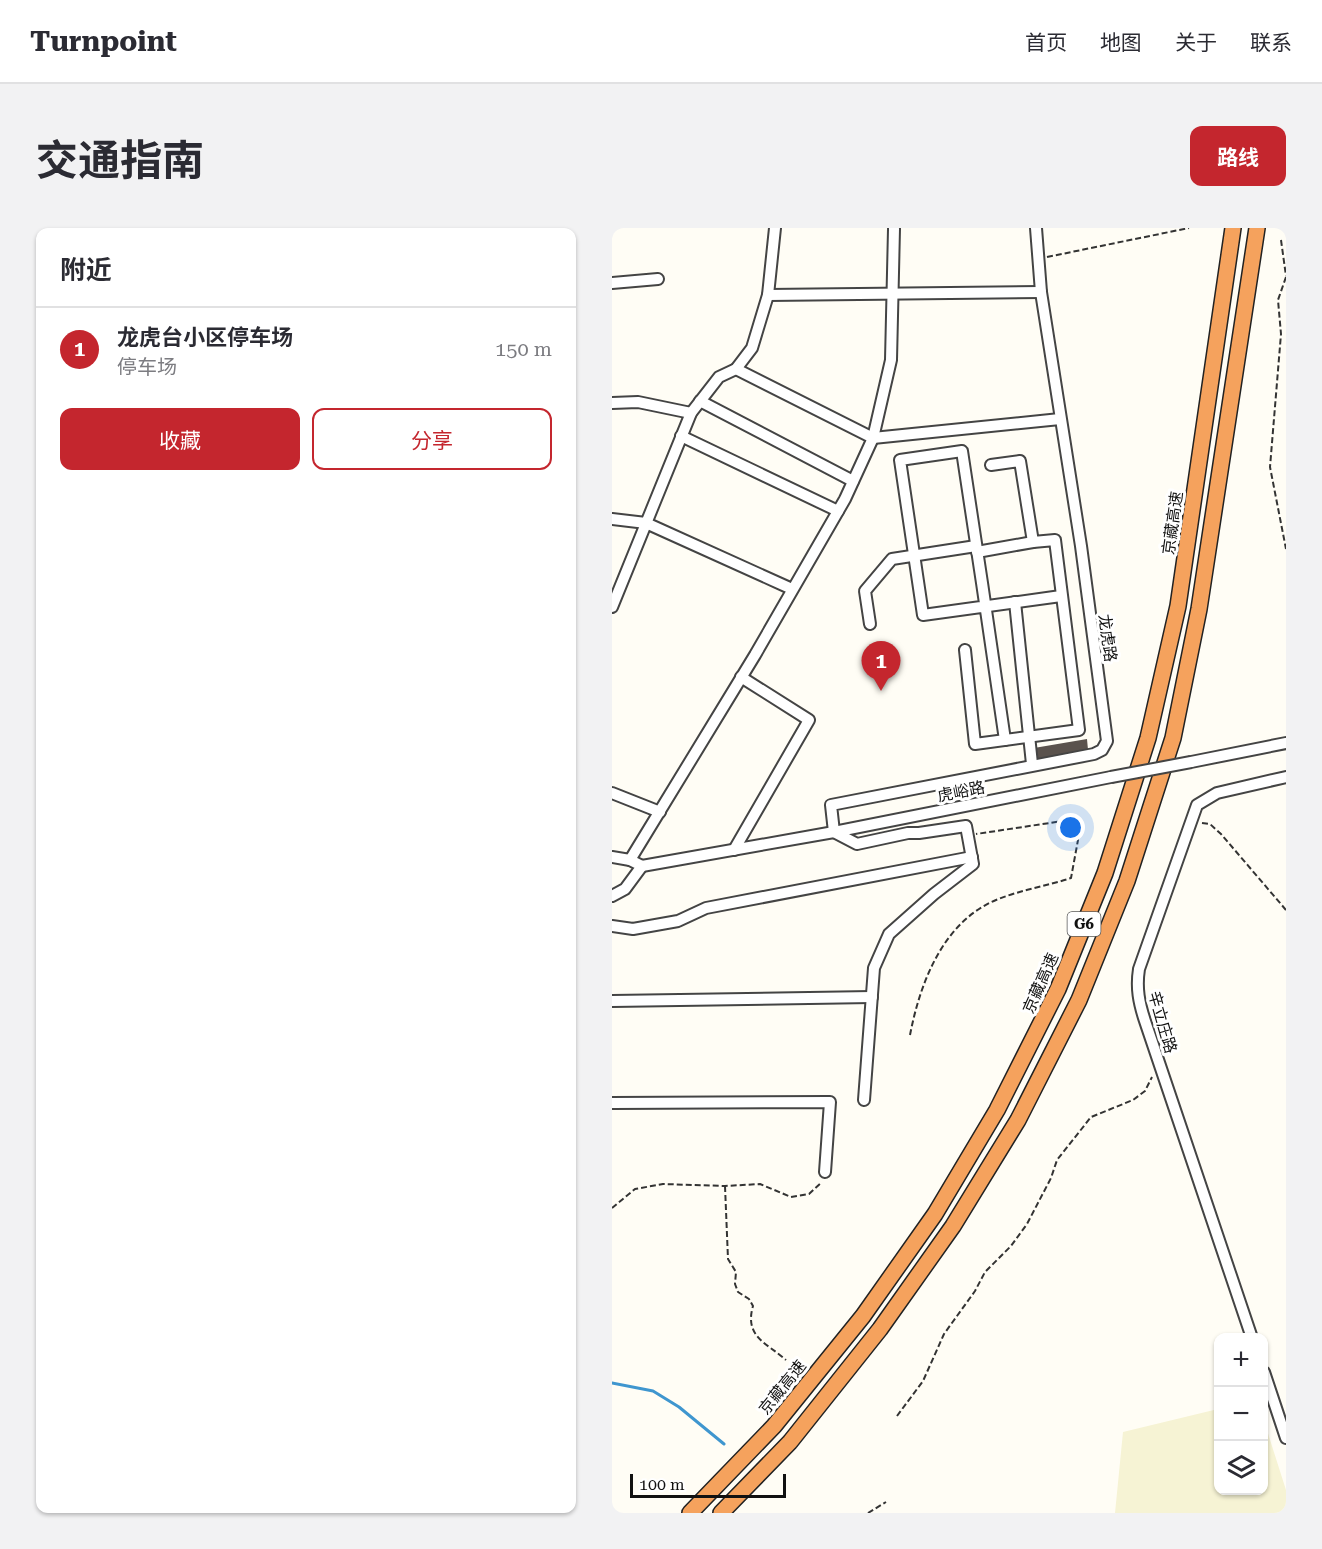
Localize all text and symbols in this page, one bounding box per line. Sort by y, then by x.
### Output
text: Turnpoint [30,25,177,58]
text: 首页 [1025,31,1067,55]
text: 地图 [1100,31,1142,55]
text: 关于 [1175,31,1217,55]
text: 联系 [1250,31,1292,55]
button: 路线 [1190,126,1286,186]
text: 交通指南 [36,136,204,185]
text: 附近 [60,255,112,285]
text: 龙虎台小区停车场 [117,325,293,350]
text: 1 [74,337,85,361]
text: 150 m [495,337,552,361]
text: 停车场 [117,355,177,379]
button: 收藏 [60,408,300,470]
button: 分享 [312,408,552,470]
street label: 京藏高速 [1159,490,1186,556]
street label: 龙虎路 [1095,613,1120,663]
pin: 1 [862,642,900,691]
street label: 虎峪路 [936,778,986,805]
your location [1056,813,1085,842]
road number: G6 [1068,912,1100,936]
street label: 京藏高速 [1019,950,1062,1016]
street label: 辛立庄路 [1145,989,1180,1056]
map controls [1214,1333,1268,1495]
button: + [1214,1333,1268,1387]
street label: 京藏高速 [755,1356,810,1418]
button: − [1214,1387,1268,1441]
button: layers [1214,1441,1268,1495]
scale bar [630,1471,786,1498]
text: 100 m [639,1475,685,1494]

